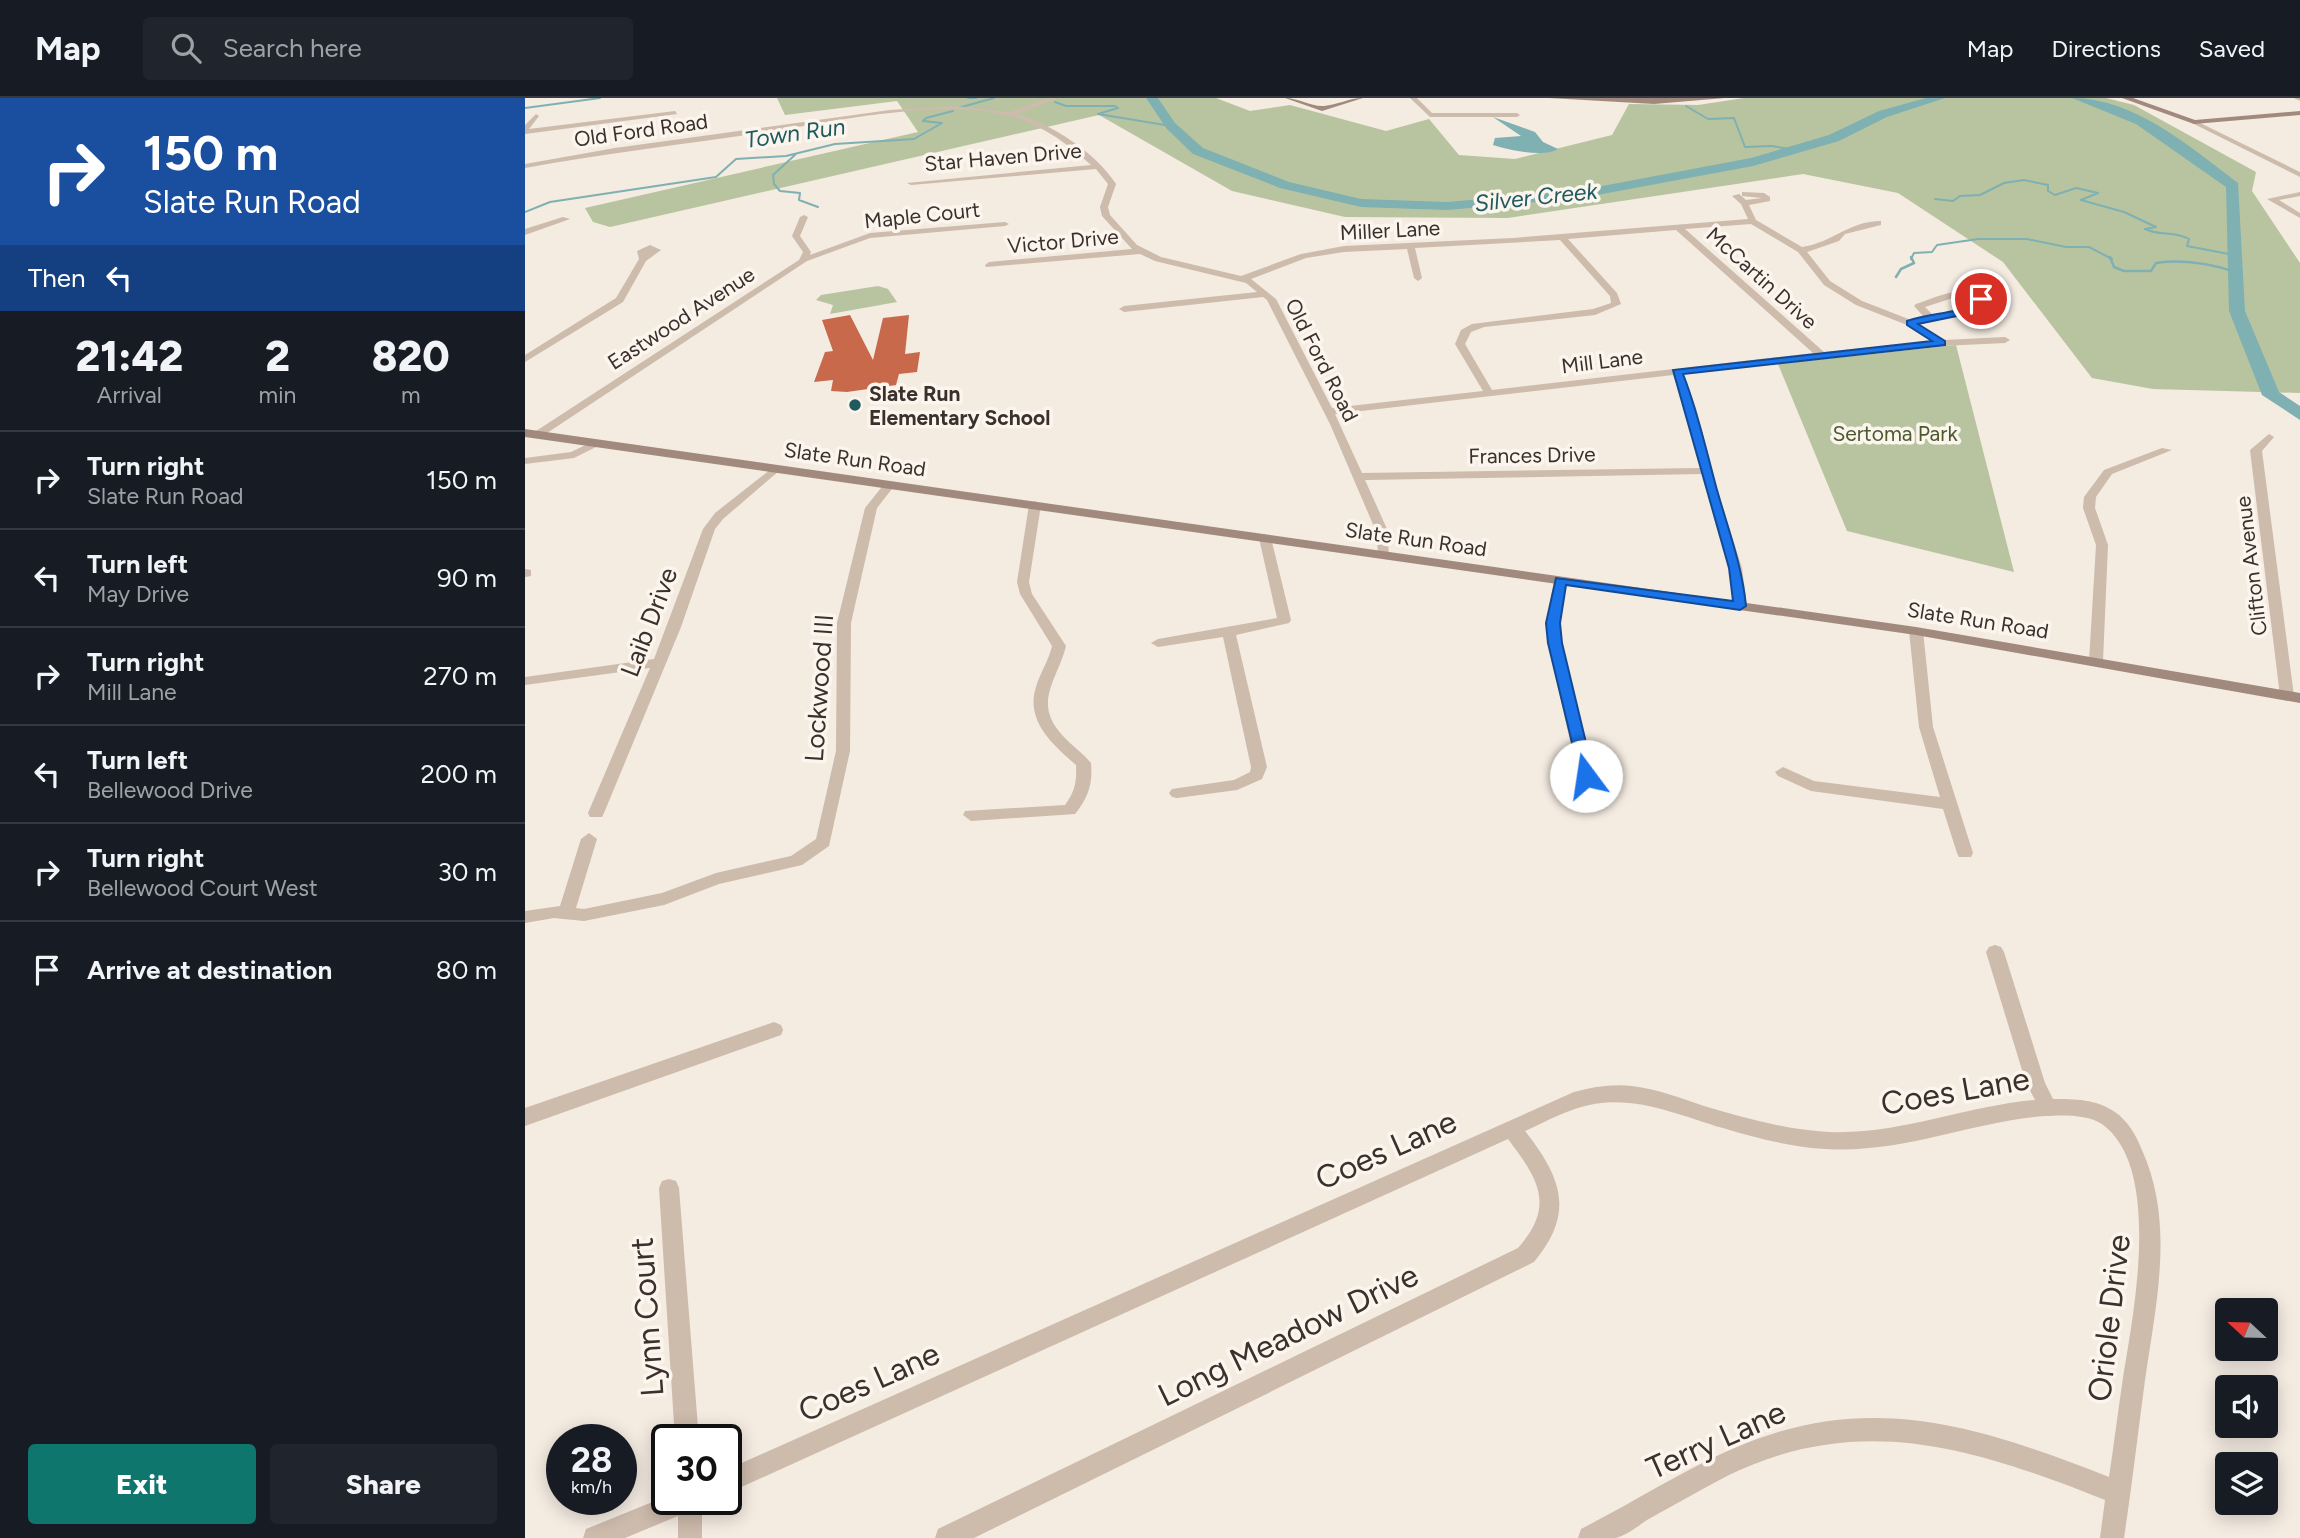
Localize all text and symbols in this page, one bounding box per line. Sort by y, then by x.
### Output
search box [143,17,633,80]
text: Map [35,29,101,68]
icon: search [167,29,205,67]
text: Search here [223,32,362,64]
text: Map [1967,34,2013,63]
text: Directions [2051,34,2161,63]
text: Saved [2199,34,2265,63]
street label: Old Ford Road [573,108,709,152]
water label: Town Run [743,112,847,154]
text: 150 m [143,123,278,182]
icon: right [28,126,119,217]
street label: Star Haven Drive [923,138,1083,176]
water label: Silver Creek [1473,177,1600,217]
text: Slate Run Road [143,183,361,221]
street label: Maple Court [863,196,981,234]
street label: Miller Lane [1339,215,1441,245]
street label: McCartin Drive [1701,222,1823,334]
street label: Victor Drive [1006,224,1120,258]
icon: left [100,259,138,297]
street label: Eastwood Avenue [603,261,759,375]
text: Then [28,262,86,294]
pin [1951,269,2011,329]
icon: arrive [1962,280,2000,318]
street label: Old Ford Road [1280,294,1364,426]
text: 21:42 [75,331,183,382]
text: 2 [265,331,290,382]
text: 820 [372,331,450,382]
street label: Mill Lane [1560,344,1644,378]
text: Arrival [97,381,162,409]
text: min [259,381,296,409]
text: m [401,381,420,409]
place label: Slate Run Elementary School [869,381,1050,430]
marker: Slate Run Elementary School [847,397,863,413]
park label: Sertoma Park [1832,421,1958,446]
street label: Slate Run Road [783,437,927,481]
street label: Frances Drive [1468,441,1596,469]
text: Turn right [87,450,204,482]
icon: right [28,461,66,499]
text: 150 m [426,464,497,496]
text: Slate Run Road [87,482,243,510]
street label: Clifton Avenue [2230,495,2272,637]
street label: Slate Run Road [1344,517,1488,561]
text: Turn left [87,548,188,580]
icon: left [28,559,66,597]
text: 90 m [437,562,497,594]
street label: Laib Drive [614,563,684,681]
text: May Drive [87,580,189,608]
street label: Slate Run Road [1905,596,2051,644]
street label: Lockwood III [798,613,840,763]
text: Turn right [87,646,204,678]
icon: right [28,657,66,695]
text: 270 m [423,660,497,692]
text: Mill Lane [87,678,177,706]
position arrow [1549,739,1623,813]
text: Turn left [87,744,188,776]
icon: left [28,755,66,793]
text: 200 m [421,758,497,790]
text: Bellewood Drive [87,776,253,804]
text: Turn right [87,842,204,874]
icon: right [28,853,66,891]
text: 30 m [438,856,497,888]
text: Bellewood Court West [87,874,318,902]
icon: arrive [28,951,66,989]
text: Arrive at destination [87,954,332,986]
text: 80 m [436,954,497,986]
street label: Coes Lane [1878,1059,2032,1123]
street label: Coes Lane [1310,1102,1462,1198]
street label: Oriole Drive [2080,1232,2138,1404]
street label: Lynn Court [622,1236,672,1398]
street label: Long Meadow Drive [1152,1256,1424,1414]
north arrow [2215,1298,2279,1362]
map controls [2215,1298,2278,1515]
street label: Coes Lane [793,1334,945,1430]
button: sound [2215,1375,2278,1438]
street label: Terry Lane [1641,1393,1791,1487]
speed limit sign: 30 [651,1424,742,1515]
text: 28 [571,1439,612,1481]
button: Exit [28,1444,256,1524]
button: Share [270,1444,497,1524]
button: layers [2215,1452,2278,1515]
text: km/h [571,1476,612,1498]

